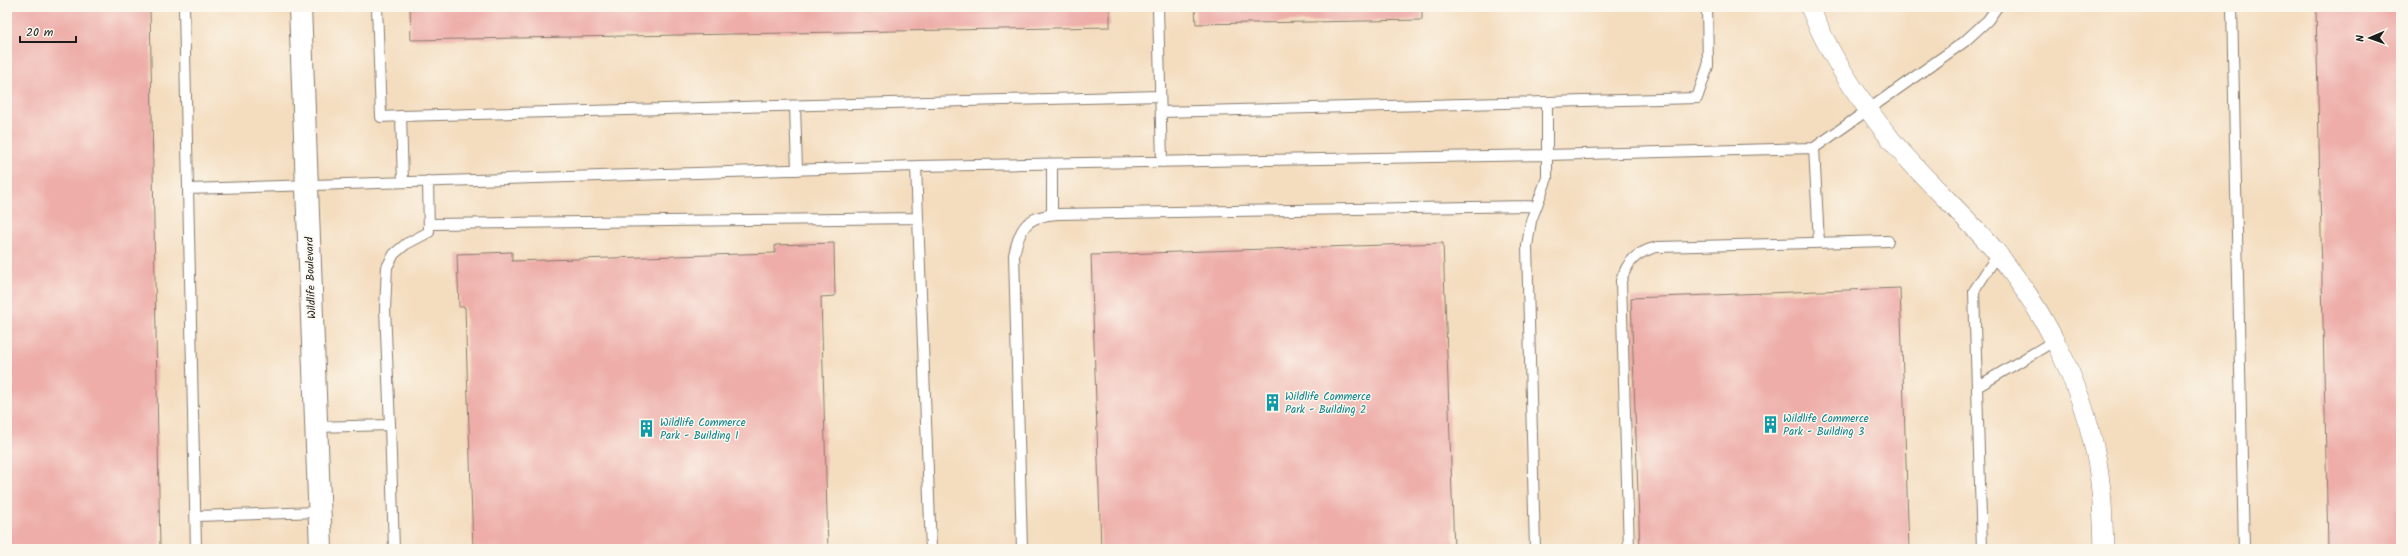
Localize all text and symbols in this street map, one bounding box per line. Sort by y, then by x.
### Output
scale bar [20,18,76,44]
north arrow [2350,18,2390,58]
text: 20 m [26,23,54,42]
text: N [2352,34,2370,42]
street label: Wildlife Boulevard [301,236,321,319]
place label: Wildlife Commerce Park - Building 2 [1285,388,1371,419]
building icon: Wildlife Commerce Park - Building 2 [1262,392,1282,412]
place label: Wildlife Commerce Park - Building 3 [1783,410,1869,441]
place label: Wildlife Commerce Park - Building 1 [660,414,746,445]
building icon: Wildlife Commerce Park - Building 3 [1760,414,1780,434]
building icon: Wildlife Commerce Park - Building 1 [637,418,657,438]

